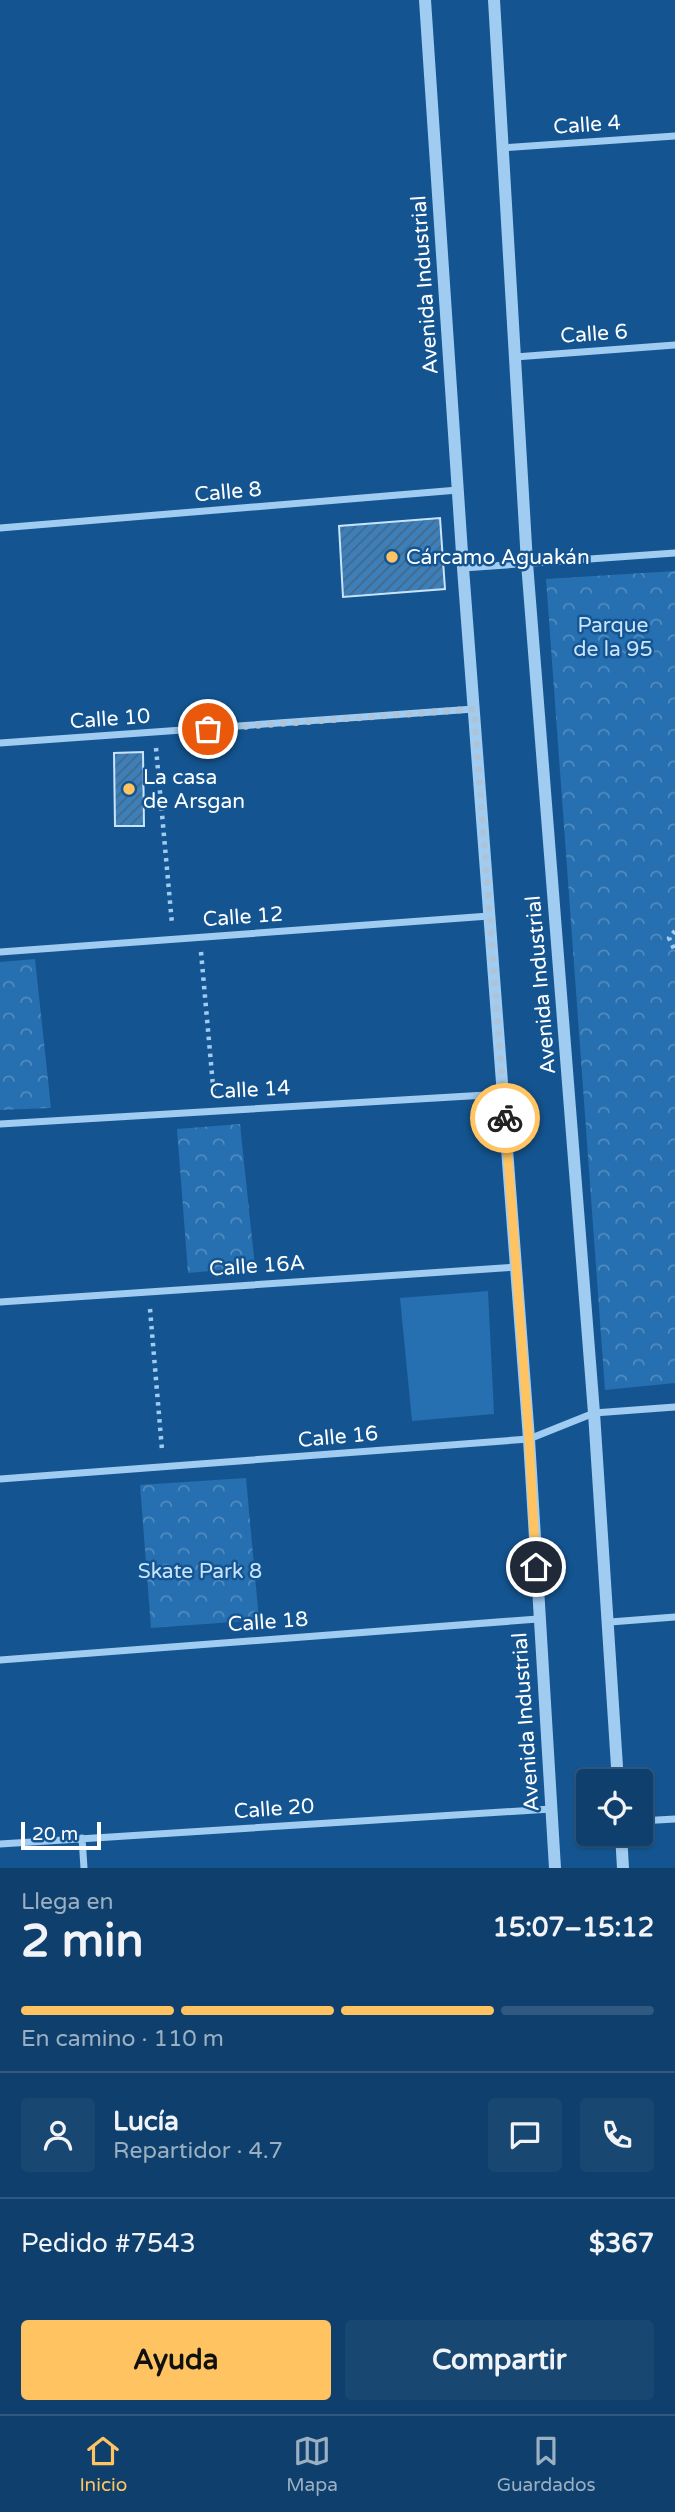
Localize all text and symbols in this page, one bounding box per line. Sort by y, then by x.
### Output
street label: Calle 4 [553,110,621,140]
street label: Avenida Industrial [406,195,444,375]
street label: Calle 6 [560,319,628,349]
street label: Calle 8 [193,477,263,507]
place label: Cárcamo Aguakán [406,545,590,570]
marker: Cárcamo Aguakán [384,549,400,565]
park label: Parque de la 95 [573,613,653,662]
pin [178,699,238,759]
street label: Calle 10 [69,704,151,734]
icon: bag [189,710,227,748]
place label: La casa de Arsgan [143,765,245,814]
marker: La casa de Arsgan [121,781,137,797]
street label: Avenida Industrial [521,895,561,1075]
street label: Calle 12 [202,902,284,932]
street label: Calle 14 [209,1075,291,1105]
courier [470,1083,540,1153]
icon: bike [486,1099,524,1137]
street label: Calle 16A [208,1250,306,1282]
street label: Calle 16 [297,1421,379,1453]
pin [506,1537,566,1597]
icon: home [517,1548,555,1586]
park label: Skate Park 8 [138,1559,262,1584]
street label: Calle 18 [227,1607,309,1637]
street label: Avenida Industrial [507,1632,545,1812]
map controls [576,1769,653,1846]
button: locate [576,1769,653,1846]
street label: Calle 20 [233,1794,315,1824]
scale bar [21,1819,102,1851]
text: 20 m [32,1823,78,1845]
text: Llega en [21,1888,113,1916]
text: 15:07–15:12 [493,1912,654,1943]
text: 2 min [21,1914,144,1969]
text: En camino · 110 m [21,2025,224,2053]
button: person [21,2098,95,2172]
button: chat [488,2098,562,2172]
button: phone [580,2098,654,2172]
text: Lucía [113,2106,179,2137]
text: Repartidor · 4.7 [113,2137,283,2165]
text: Pedido #7543 [21,2228,196,2259]
text: $367 [589,2228,654,2259]
button: Ayuda [21,2320,331,2400]
button: Compartir [345,2320,654,2400]
tab: Inicio [79,2432,127,2496]
tab: Mapa [286,2432,338,2496]
tab: Guardados [497,2432,596,2496]

